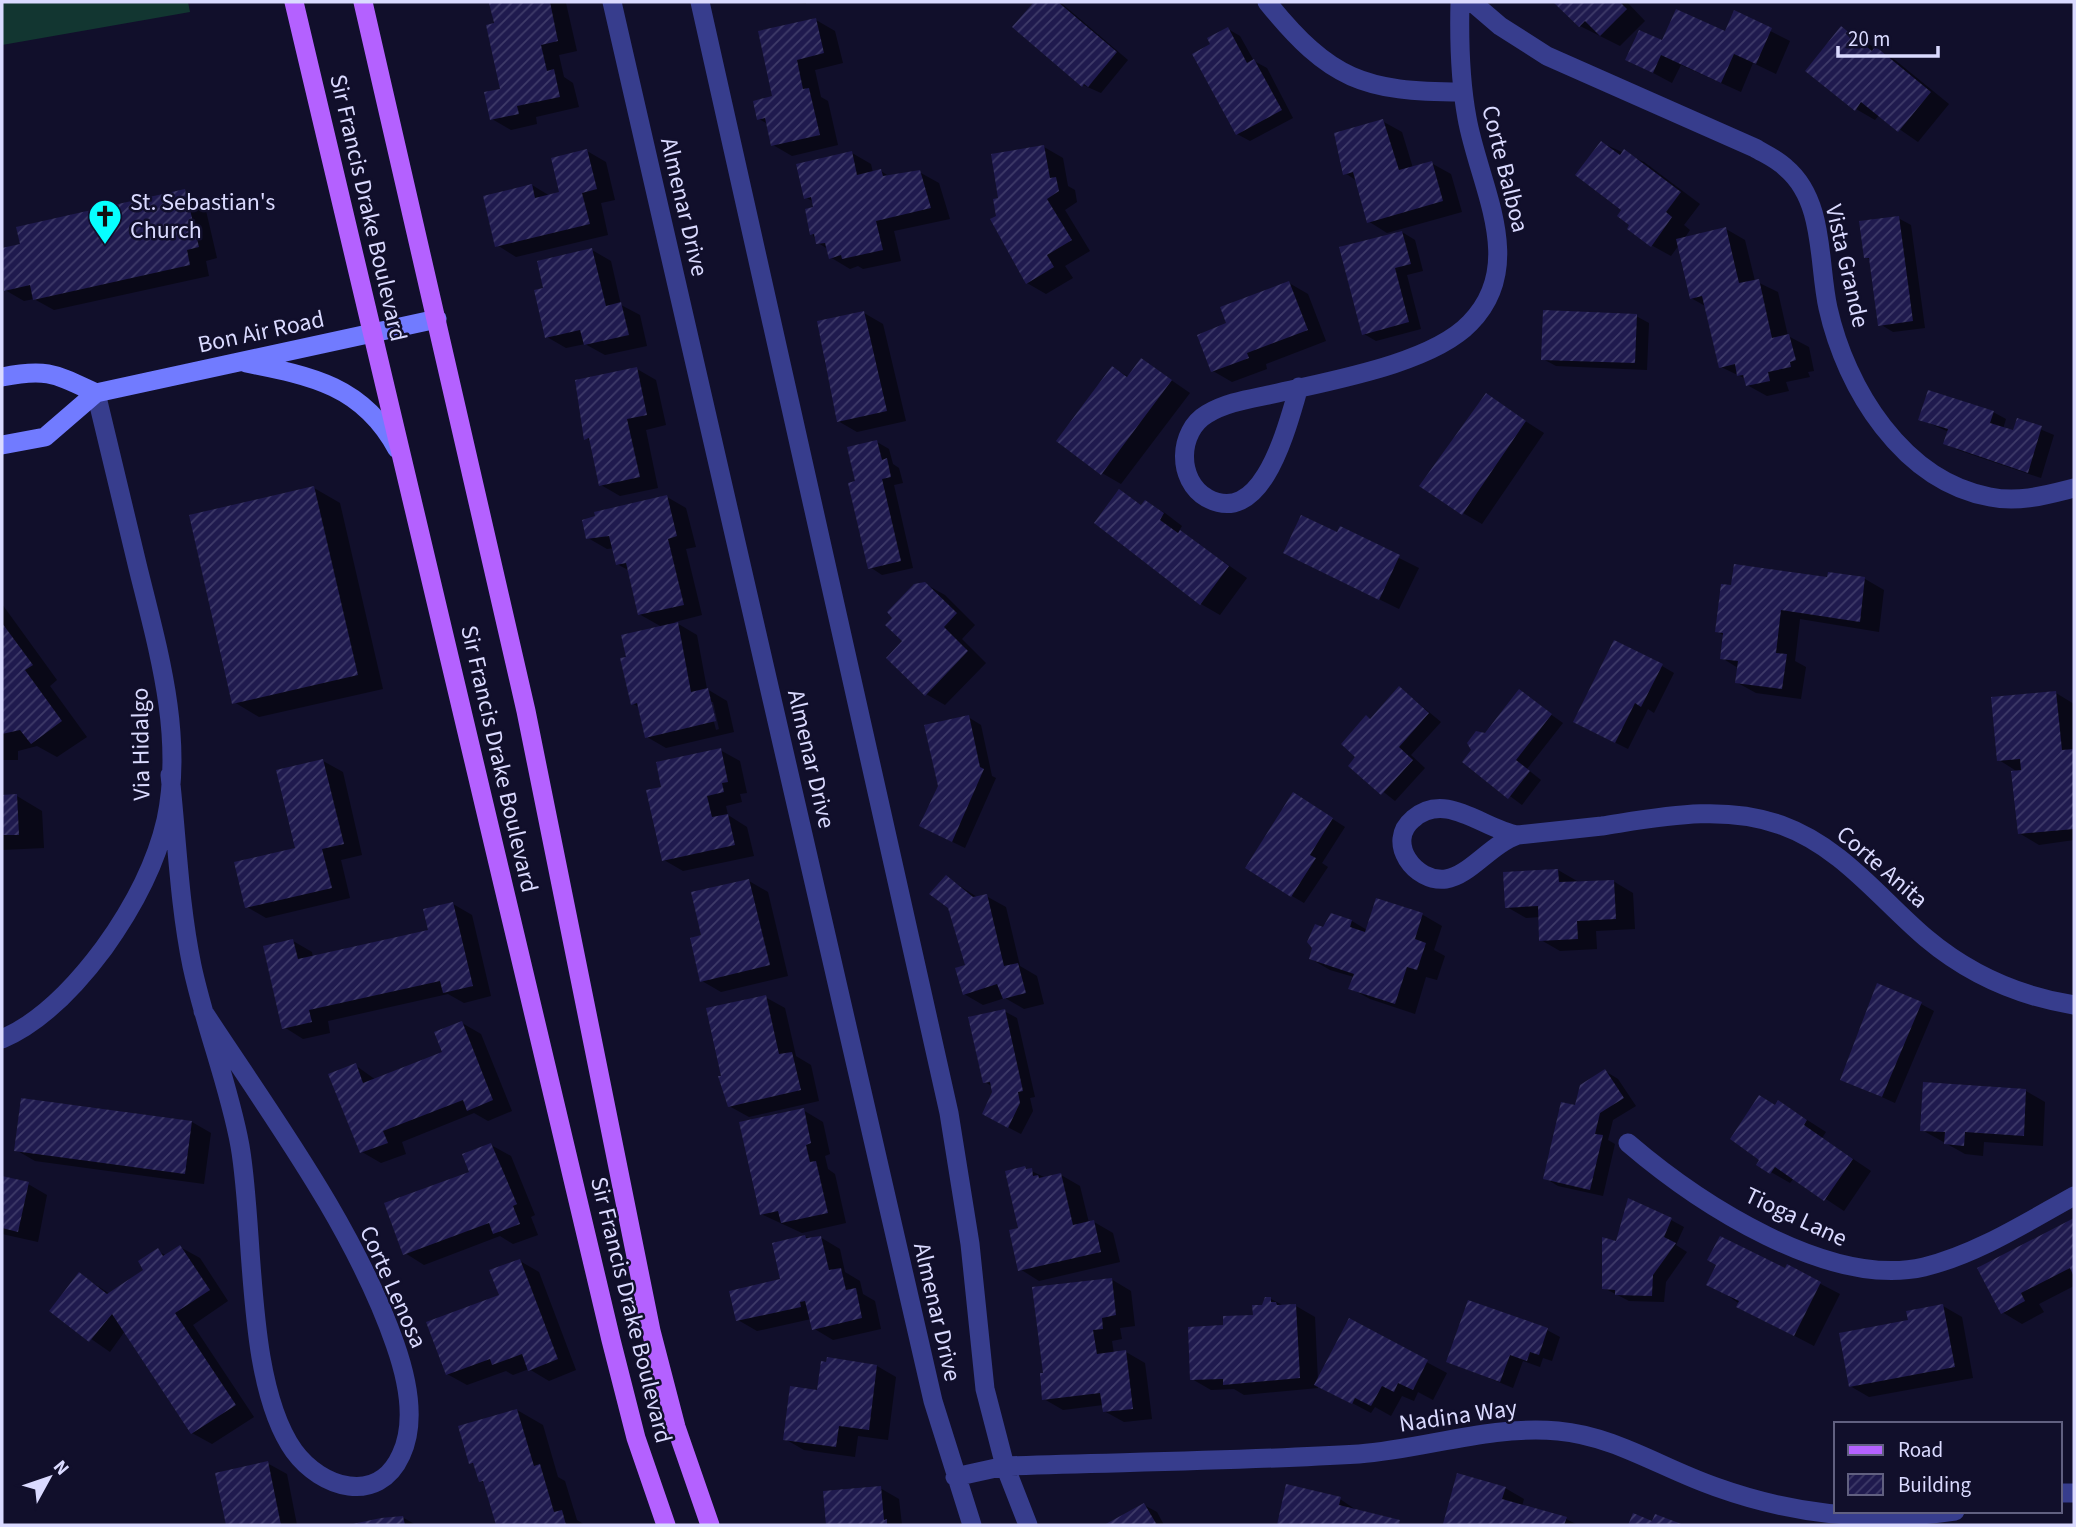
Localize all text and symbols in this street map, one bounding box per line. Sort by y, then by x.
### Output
scale bar [1838,14,1938,58]
text: 20 m [1848,24,1890,54]
street label: Sir Francis Drake Boulevard [320,71,416,345]
street label: Corte Balboa [1472,102,1538,236]
street label: Almenar Drive [651,134,717,280]
place label: St. Sebastian's Church [130,185,275,248]
church icon: St. Sebastian's Church [86,197,124,246]
street label: Vista Grande [1816,201,1878,331]
street label: Bon Air Road [194,302,328,362]
street label: Sir Francis Drake Boulevard [451,622,547,896]
street label: Almenar Drive [778,686,844,832]
street label: Via Hidalgo [123,687,159,801]
street label: Corte Anita [1829,817,1935,917]
street label: Sir Francis Drake Boulevard [581,1173,681,1447]
street label: Tioga Lane [1739,1178,1853,1256]
street label: Corte Lenosa [350,1220,436,1354]
street label: Almenar Drive [904,1239,970,1385]
street label: Nadina Way [1397,1390,1519,1442]
legend [1834,1422,2062,1513]
text: Road [1898,1435,1943,1465]
north arrow [14,1443,84,1513]
text: N [46,1455,75,1482]
text: Building [1898,1470,1972,1500]

